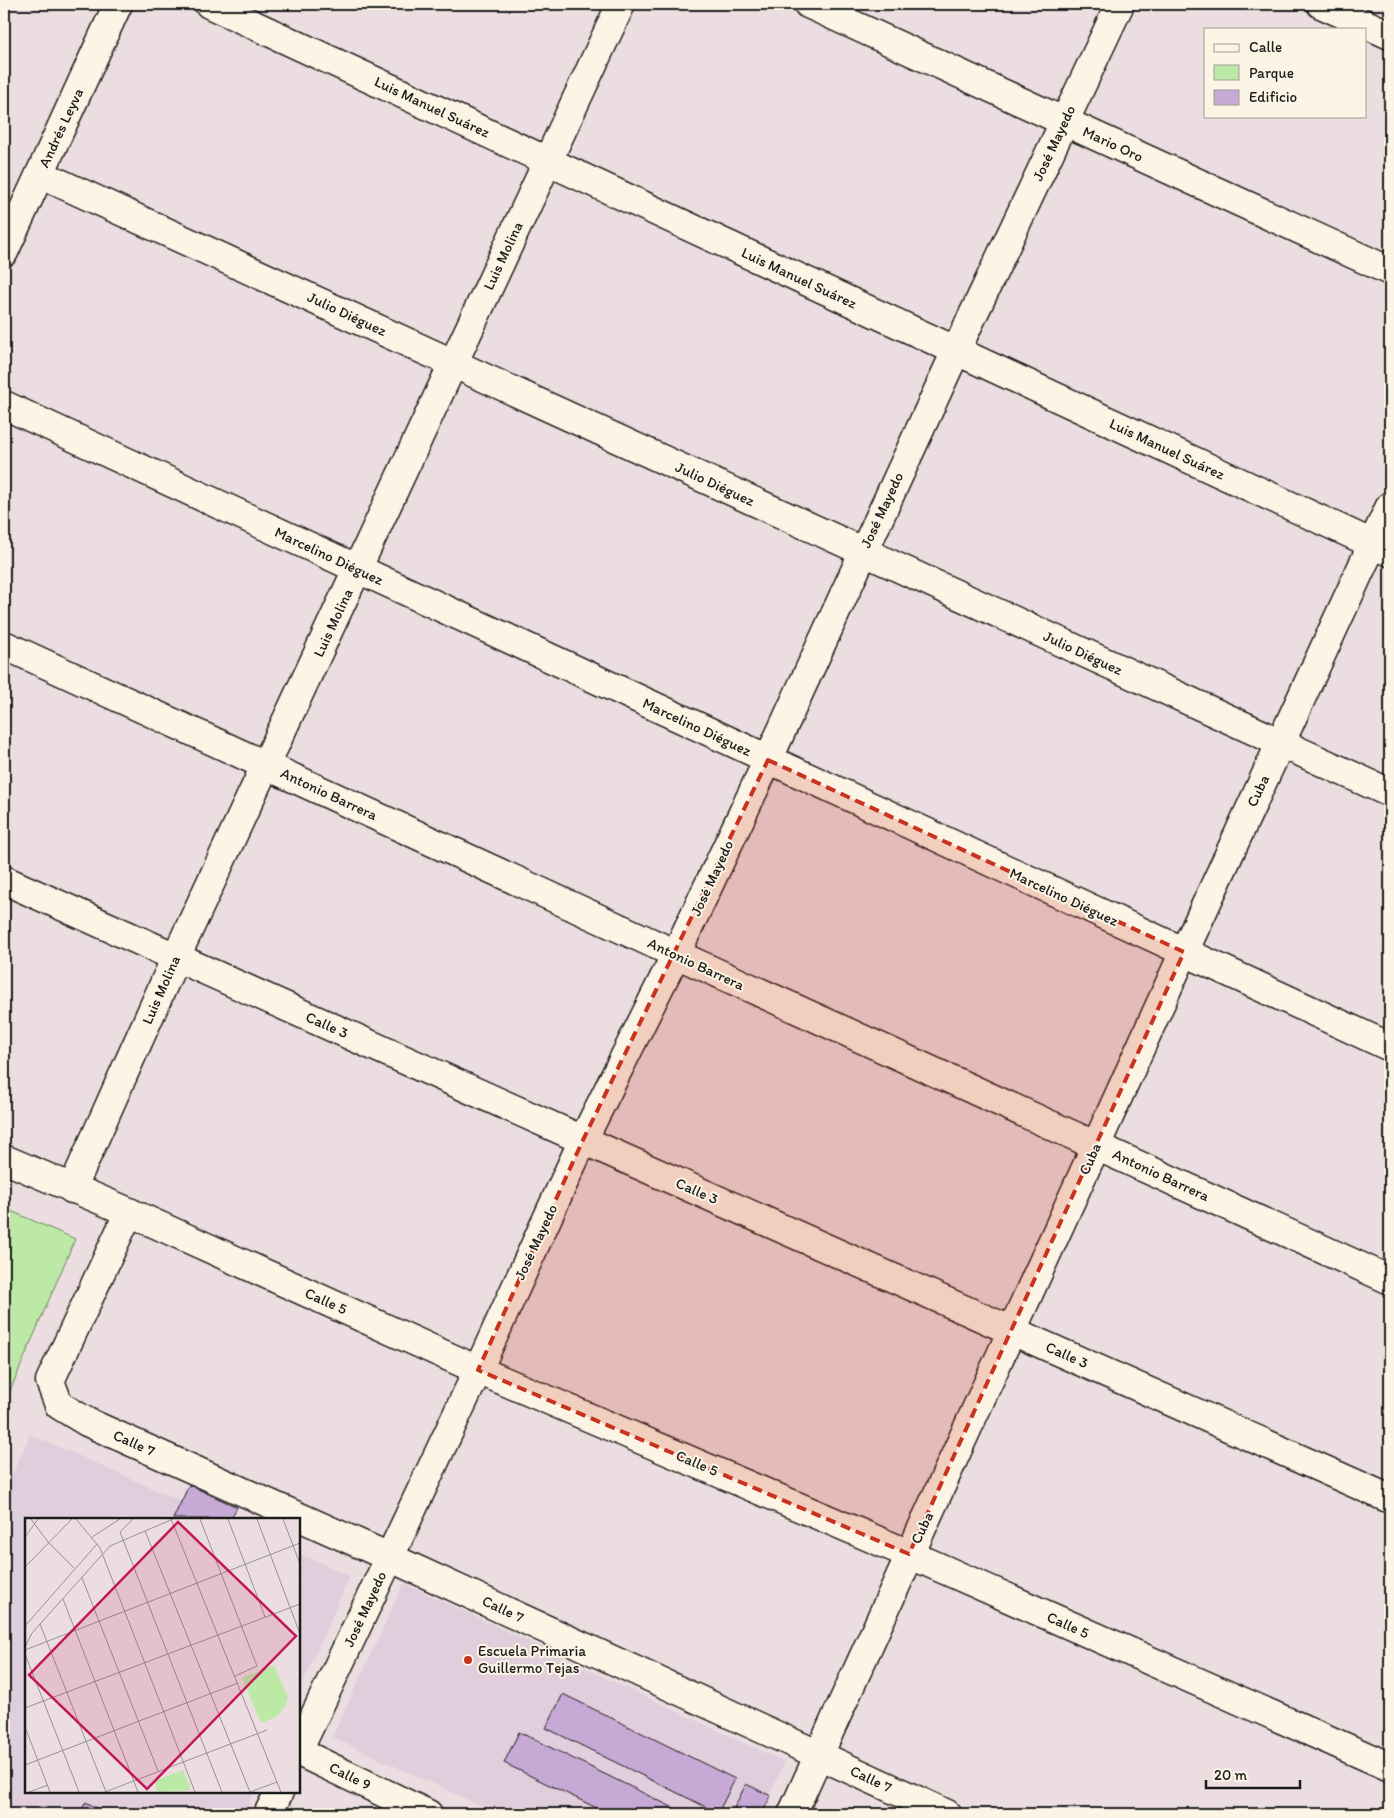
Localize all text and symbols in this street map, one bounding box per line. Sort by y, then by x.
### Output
legend [1204,28,1366,118]
text: Calle [1249,38,1282,56]
text: Parque [1249,64,1294,82]
street label: Luis Manuel Suárez [372,72,493,142]
street label: Andrés Leyva [35,85,87,170]
text: Edificio [1249,88,1297,106]
street label: José Mayedo [1029,102,1079,184]
street label: Mario Oro [1080,122,1146,166]
street label: Luis Molina [479,218,527,293]
street label: Luis Manuel Suárez [739,243,860,313]
street label: Julio Diéguez [305,288,389,340]
street label: Luis Manuel Suárez [1107,414,1228,484]
street label: Julio Diéguez [673,458,757,510]
street label: José Mayedo [857,469,907,551]
street label: Marcelino Diéguez [272,523,386,589]
street label: Luis Molina [309,585,357,660]
street label: Julio Diéguez [1041,627,1125,679]
street label: Marcelino Diéguez [640,694,754,760]
street label: Antonio Barrera [278,764,380,824]
street label: Cuba [1243,772,1273,810]
street label: José Mayedo [687,837,737,919]
street label: Marcelino Diéguez [1007,864,1121,930]
street label: Antonio Barrera [645,934,747,994]
street label: Luis Molina [138,952,184,1027]
street label: Calle 3 [303,1008,351,1042]
street label: Cuba [1075,1140,1105,1178]
street label: Antonio Barrera [1110,1145,1212,1205]
street label: Calle 3 [673,1174,721,1208]
street label: José Mayedo [511,1201,561,1283]
street label: Calle 5 [302,1284,350,1318]
street label: Calle 3 [1043,1338,1091,1372]
street label: Calle 7 [110,1426,158,1460]
street label: Calle 5 [673,1446,721,1480]
street label: Cuba [907,1509,937,1547]
inset map [25,1518,300,1793]
street label: José Mayedo [340,1568,390,1650]
street label: Calle 7 [479,1592,527,1627]
street label: Calle 5 [1044,1608,1092,1642]
place label: Escuela Primaria Guillermo Tejas [478,1642,586,1677]
marker: Escuela Primaria Guillermo Tejas [462,1654,474,1666]
street label: Calle 9 [326,1758,374,1794]
scale bar [1206,1758,1300,1790]
street label: Calle 7 [847,1762,895,1797]
text: 20 m [1214,1766,1248,1784]

